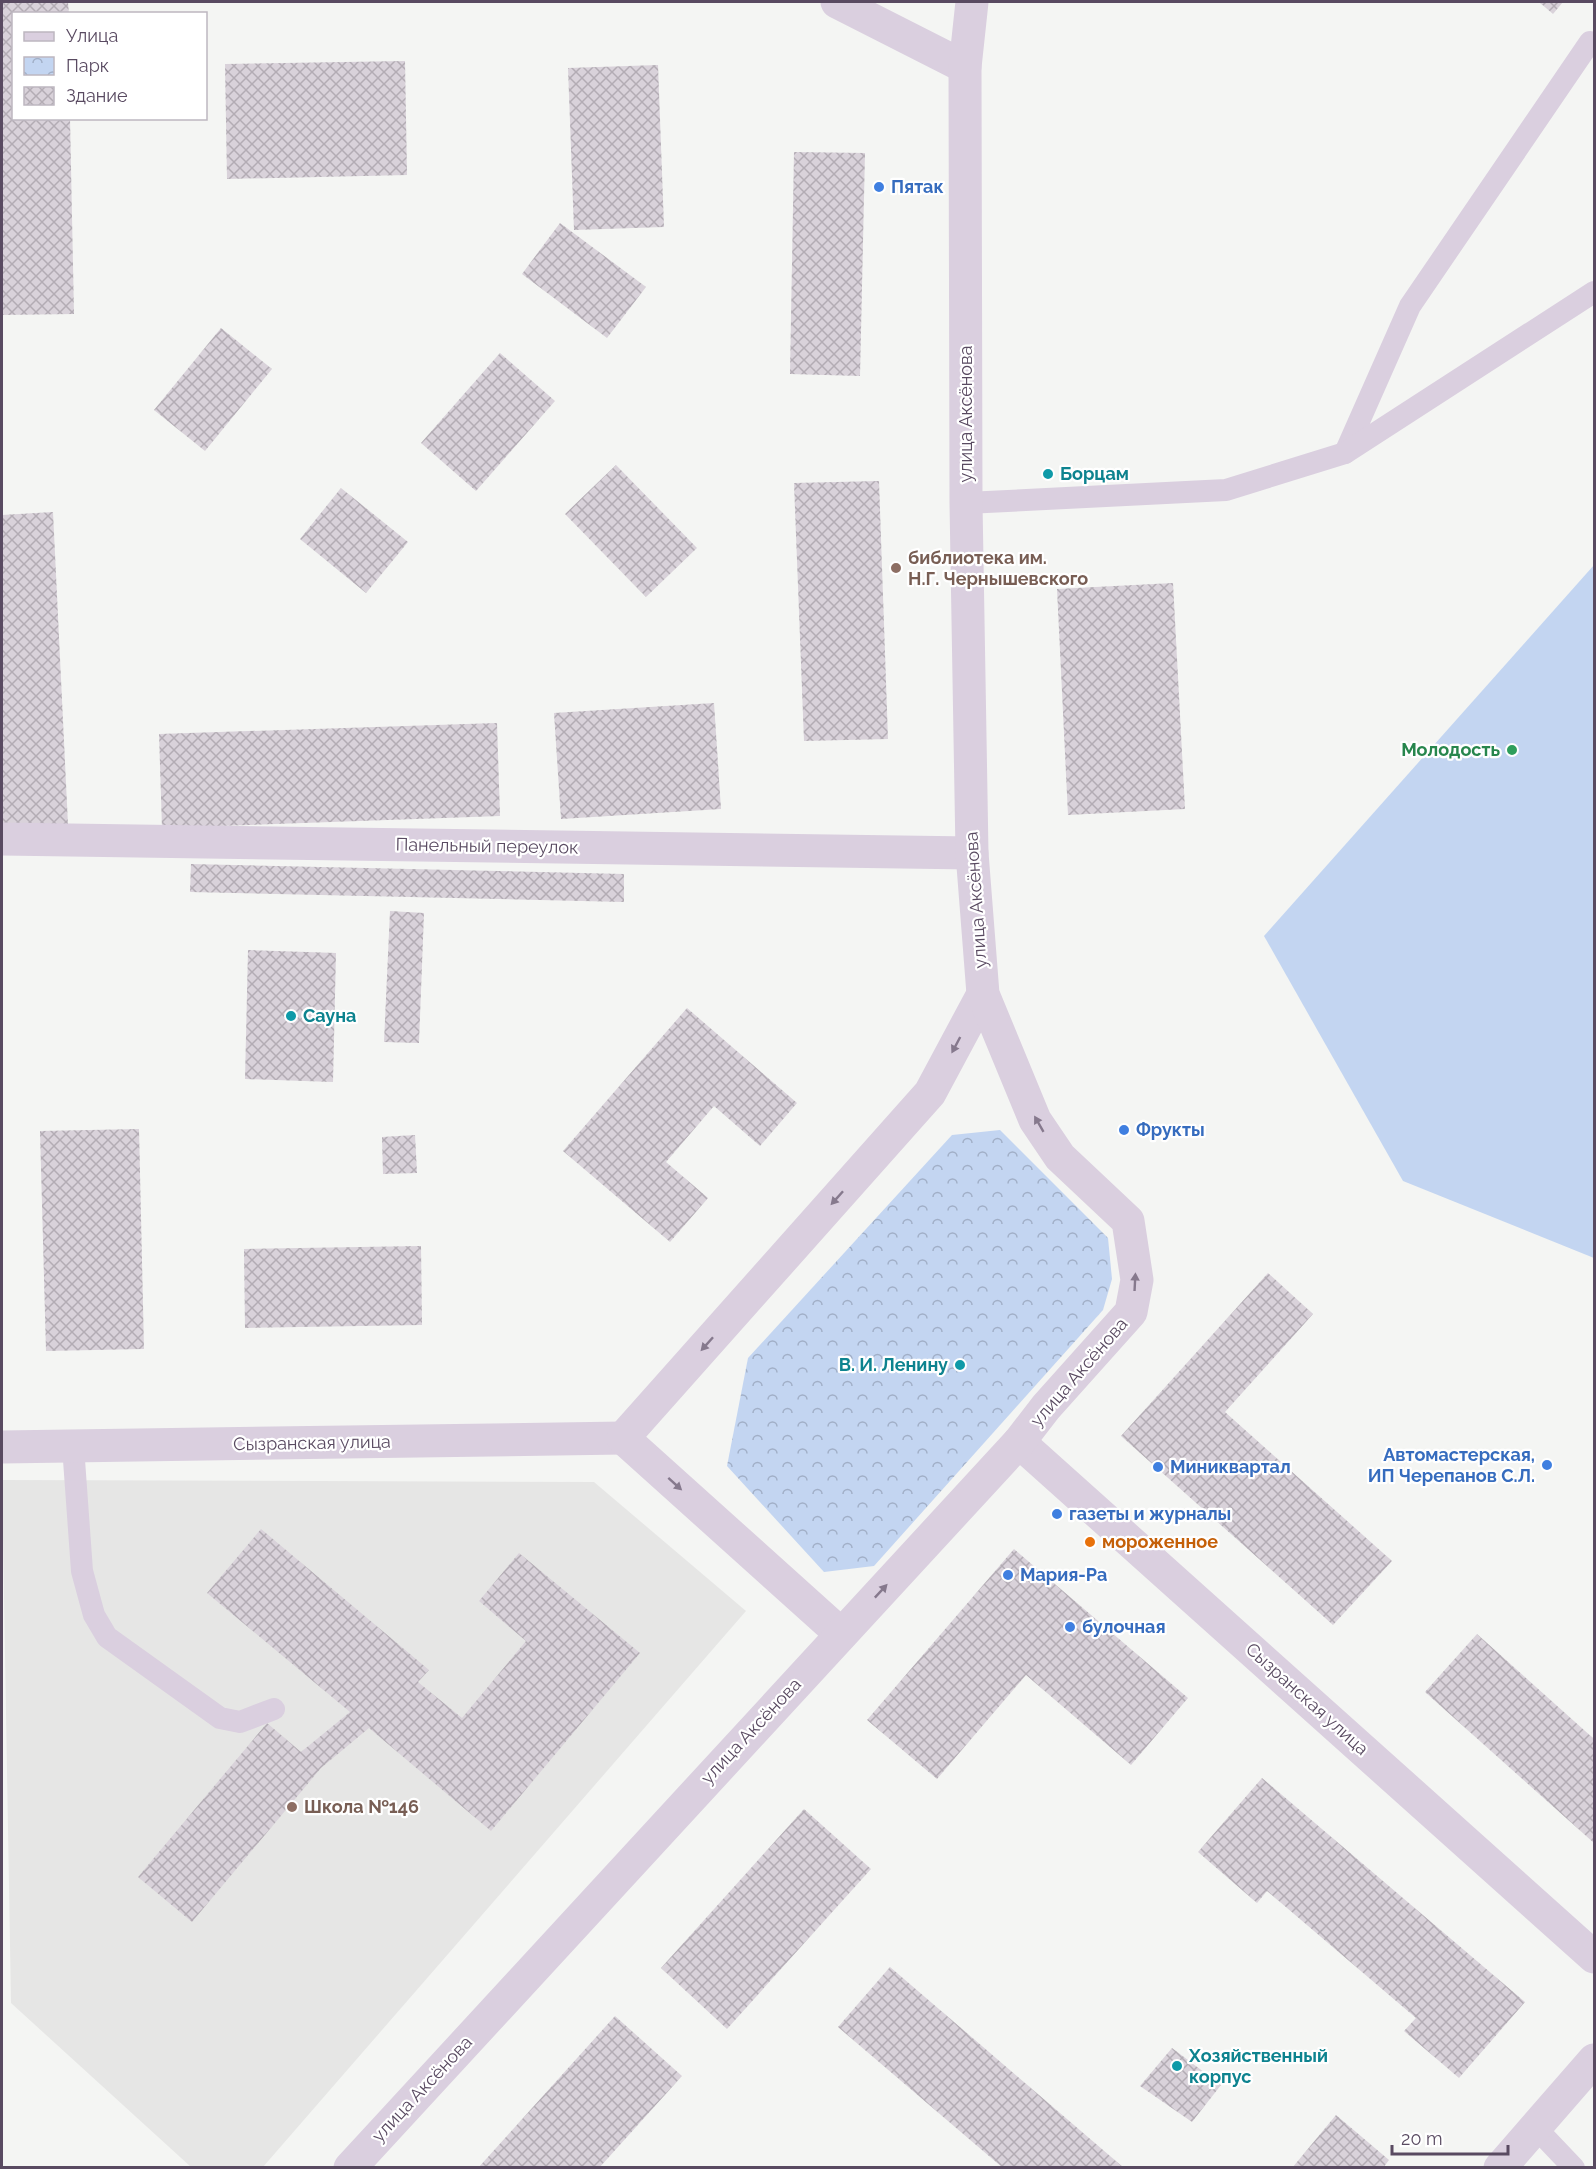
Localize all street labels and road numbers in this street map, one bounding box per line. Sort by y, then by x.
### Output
street label: улица Аксёнова [955,346,976,483]
street label: улица Аксёнова [960,831,991,969]
street label: Панельный переулок [395,833,579,858]
street label: улица Аксёнова [1026,1313,1131,1430]
street label: Сызранская улица [233,1431,391,1454]
street label: Сызранская улица [1242,1638,1373,1759]
street label: улица Аксёнова [696,1673,805,1788]
street label: улица Аксёнова [367,2031,476,2146]

